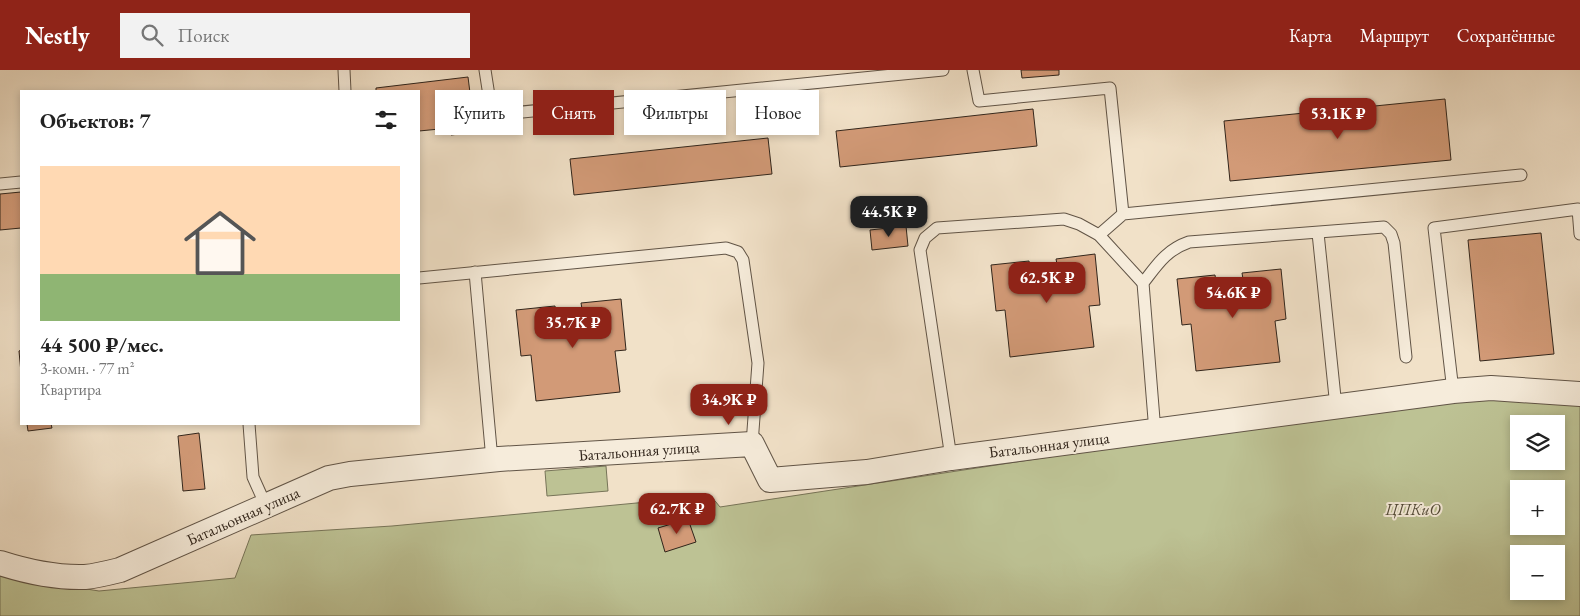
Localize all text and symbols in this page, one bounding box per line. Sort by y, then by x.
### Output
search box [120,13,470,58]
text: Nestly [25,20,90,51]
icon: search [138,21,166,49]
text: Поиск [178,23,229,48]
text: Карта [1289,24,1332,47]
text: Маршрут [1360,24,1429,47]
text: Сохранённые [1457,24,1555,47]
chip: Купить [435,90,523,135]
chip: Снять [533,90,614,135]
chip: Фильтры [624,90,726,135]
chip: Новое [736,90,819,135]
pin: 53.1K ₽ [1292,98,1384,140]
text: 53.1K ₽ [1310,103,1366,124]
icon: filters [372,106,400,134]
text: Объектов: 7 [40,107,151,134]
pin: 44.5K ₽ [843,196,935,238]
icon: home [175,198,265,288]
text: 44.5K ₽ [861,201,917,222]
pin: 62.5K ₽ [1001,262,1093,304]
text: 62.5K ₽ [1019,267,1075,288]
pin: 54.6K ₽ [1187,276,1279,319]
text: 54.6K ₽ [1205,282,1261,303]
pin: 35.7K ₽ [527,306,619,349]
text: 35.7K ₽ [545,312,601,333]
text: 44 500 ₽/мес. [40,331,164,358]
text: 3-комн. · 77 m² [40,358,135,379]
text: Квартира [40,379,101,400]
pin: 34.9K ₽ [683,384,775,426]
text: 34.9K ₽ [701,389,757,410]
map controls [1510,415,1565,600]
button: layers [1510,415,1565,470]
street label: Батальонная улица [987,427,1111,463]
street label: Батальонная улица [578,436,701,466]
button: + [1510,480,1565,535]
street label: Батальонная улица [183,481,303,550]
pin: 62.7K ₽ [631,492,723,535]
text: 62.7K ₽ [649,498,705,519]
park label: ЦПКиО [1384,499,1442,520]
button: − [1510,545,1565,600]

